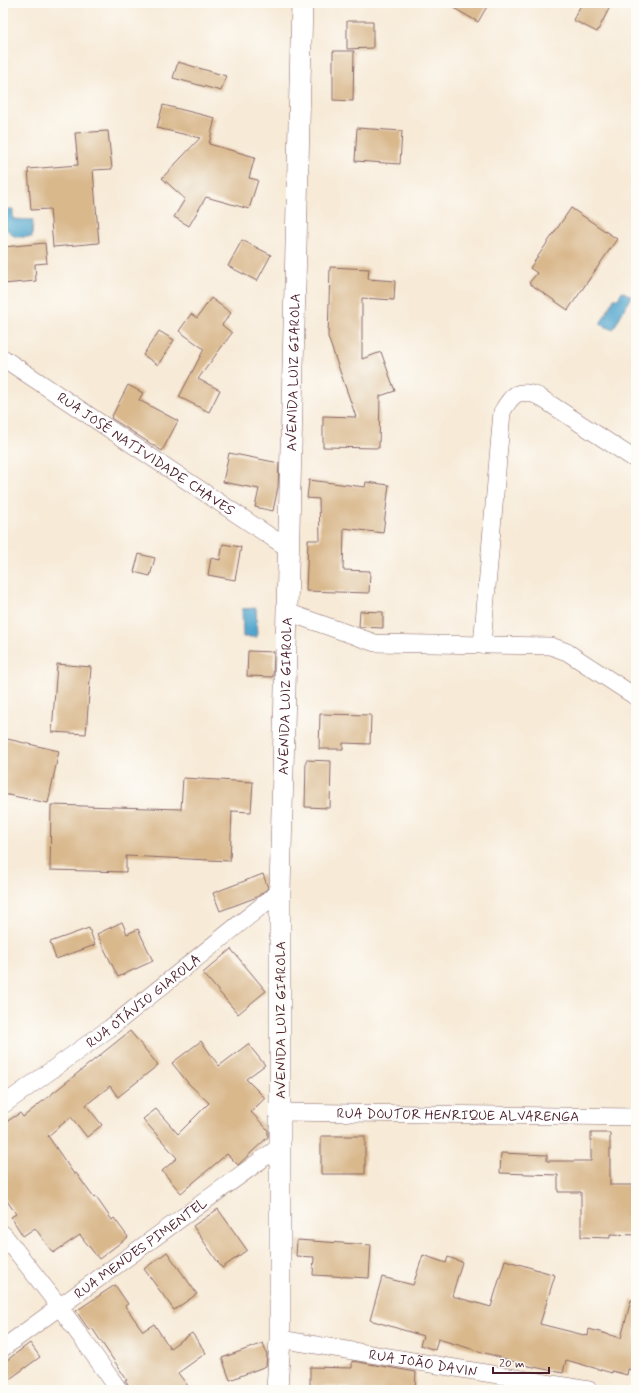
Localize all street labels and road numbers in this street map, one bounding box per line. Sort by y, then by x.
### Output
street label: AVENIDA LUIZ GIAROLA [283,293,305,452]
street label: RUA JOSÉ NATIVIDADE CHAVES [53,389,238,520]
street label: AVENIDA LUIZ GIAROLA [275,617,297,775]
street label: AVENIDA LUIZ GIAROLA [272,941,290,1099]
street label: RUA OTÁVIO GIAROLA [83,950,205,1052]
street label: RUA DOUTOR HENRIQUE ALVARENGA [336,1105,579,1126]
street label: RUA MENDES PIMENTEL [71,1194,211,1303]
street label: RUA JOÃO DAVIN [368,1346,478,1381]

